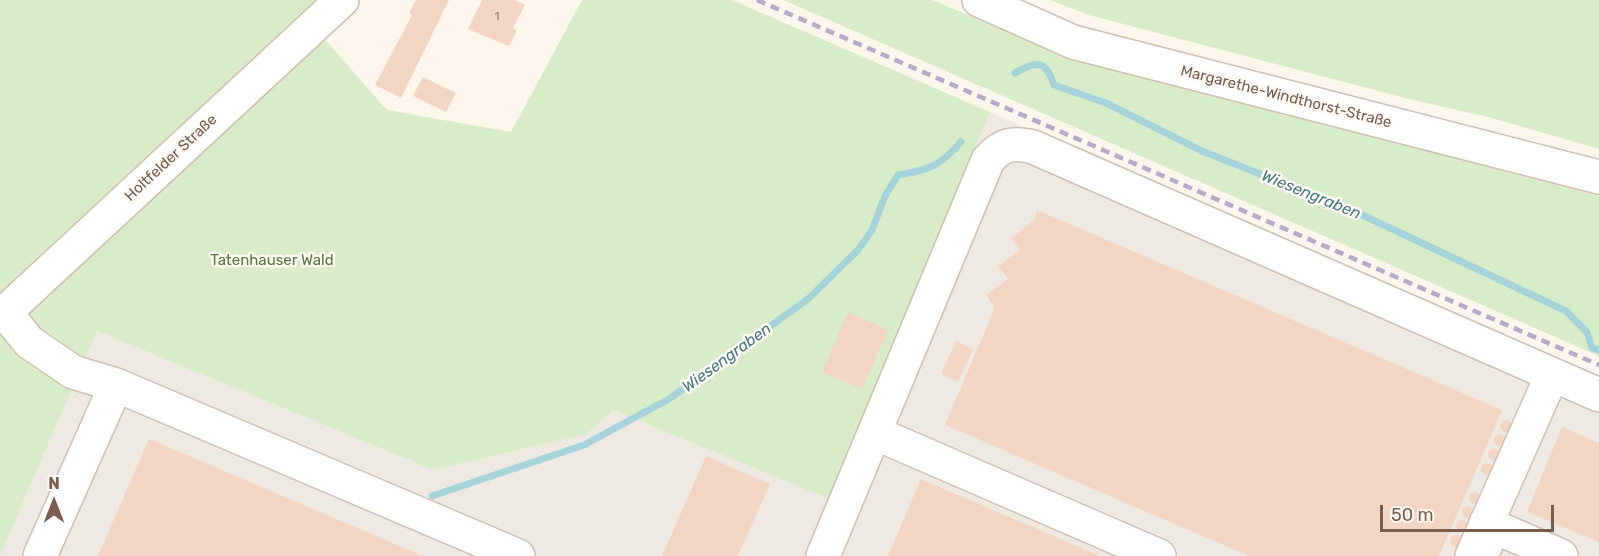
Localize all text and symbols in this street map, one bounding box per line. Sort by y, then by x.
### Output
house number: 1 [494,10,500,24]
street label: Margarethe-Windthorst-Straße [1179,62,1393,132]
street label: Holtfelder Straße [121,111,221,205]
water label: Wiesengraben [1259,166,1363,224]
park label: Tatenhauser Wald [210,252,334,270]
water label: Wiesengraben [679,319,775,397]
north arrow [24,472,84,532]
text: N [48,474,60,493]
scale bar [1383,493,1557,531]
text: 50 m [1391,504,1434,526]

